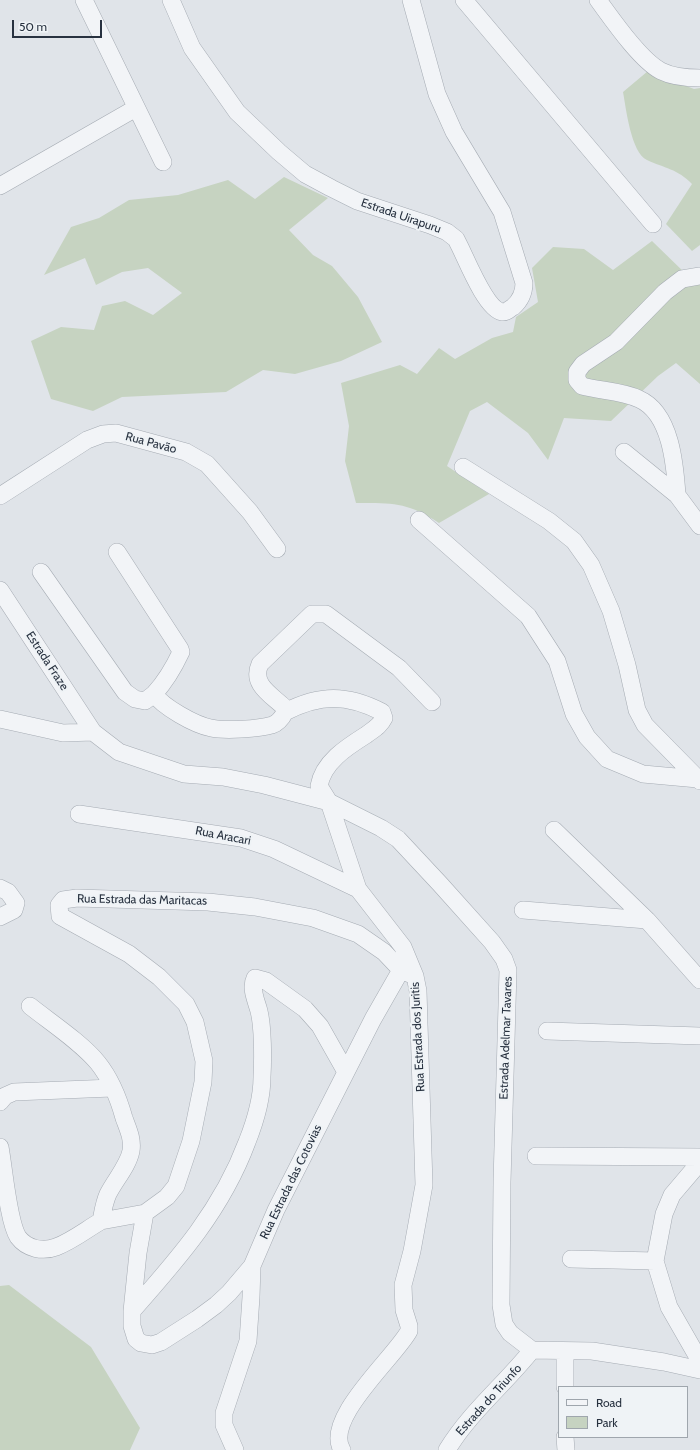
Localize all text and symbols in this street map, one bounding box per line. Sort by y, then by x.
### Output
scale bar [14,12,104,38]
text: 50 m [19,19,47,34]
street label: Estrada Uirapuru [359,196,443,236]
street label: Rua Pavão [124,429,178,457]
street label: Estrada Fraze [23,629,71,693]
street label: Rua Aracari [194,824,252,848]
street label: Rua Estrada das Maritacas [77,892,207,908]
street label: Estrada Adelmar Tavares [497,976,515,1100]
street label: Rua Estrada dos Juritis [408,982,428,1092]
street label: Rua Estrada das Cotovias [257,1122,325,1242]
street label: Estrada do Triunfo [453,1361,525,1439]
legend [558,1386,688,1438]
text: Road [596,1395,622,1410]
text: Park [596,1415,618,1430]

